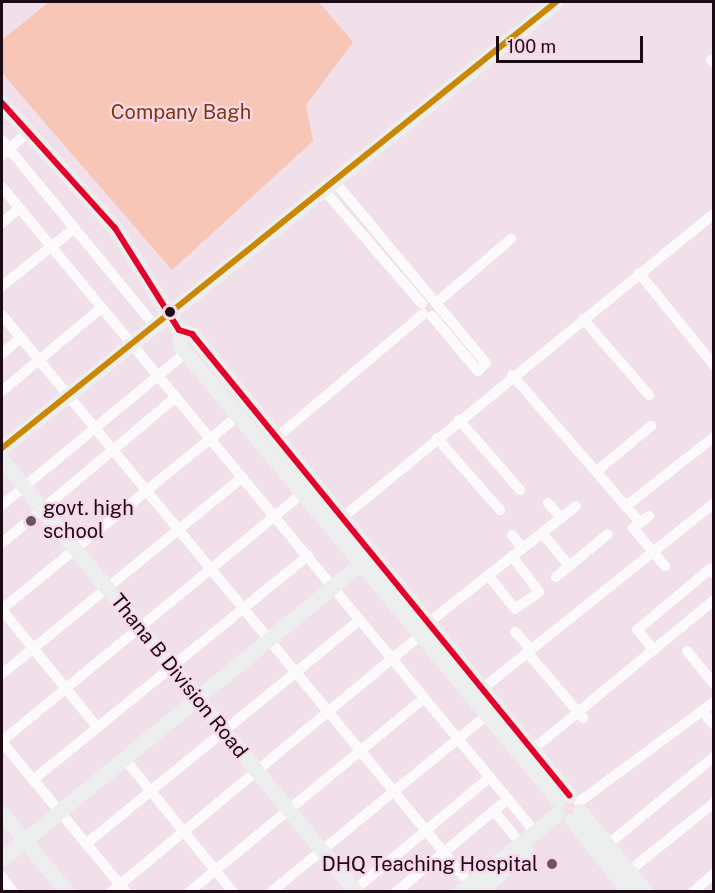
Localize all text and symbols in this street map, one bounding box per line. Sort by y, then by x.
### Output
scale bar [499,24,646,62]
text: 100 m [507,36,556,57]
park label: Company Bagh [111,100,251,124]
unlabelled marker [164,306,176,318]
place label: govt. high school [43,497,134,544]
marker: govt. high school [24,514,38,528]
street label: Thana B Division Road [105,589,253,763]
place label: DHQ Teaching Hospital [322,852,538,876]
marker: DHQ Teaching Hospital [543,855,561,873]

